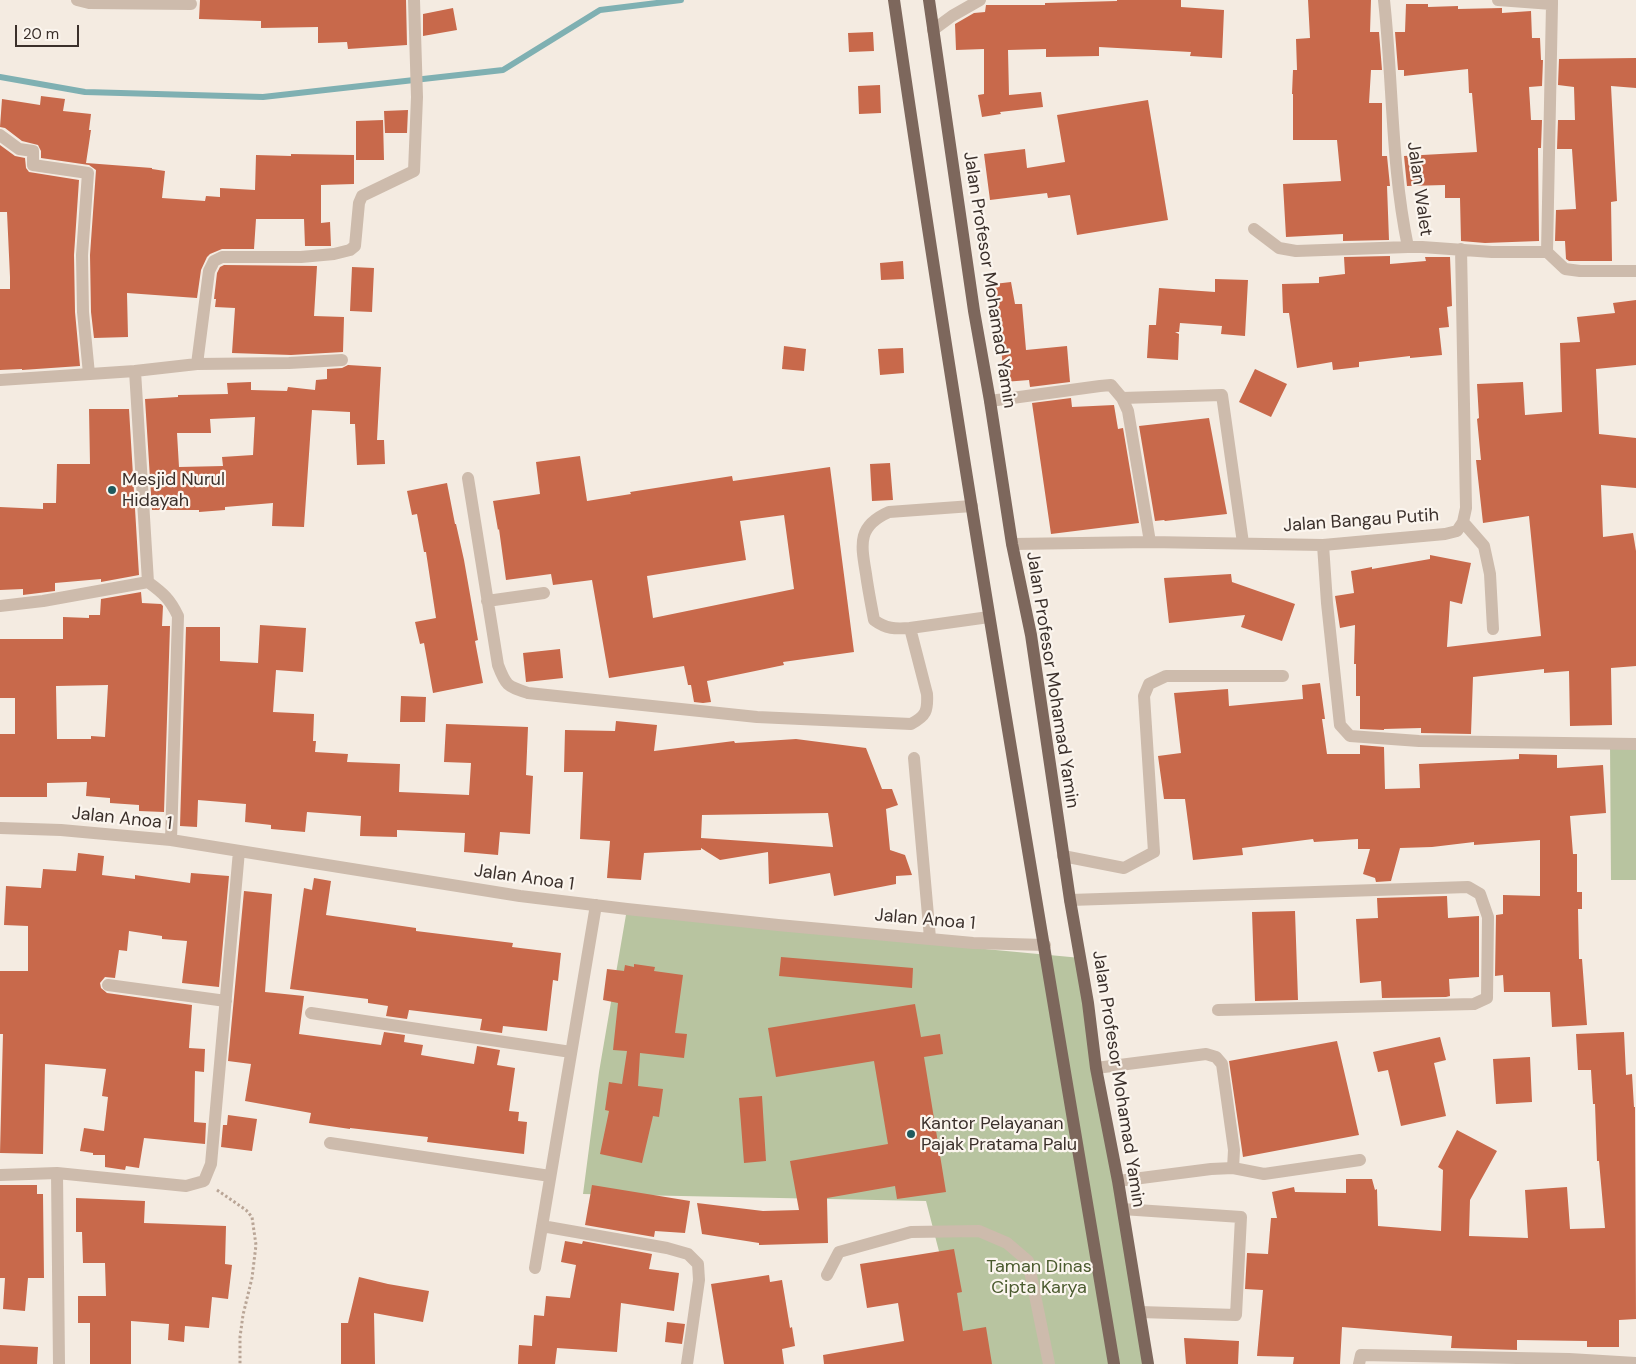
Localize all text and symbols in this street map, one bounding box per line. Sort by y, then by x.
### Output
scale bar [18,15,81,47]
text: 20 m [23,24,59,44]
street label: Jalan Walet [1402,140,1436,238]
street label: Jalan Profesor Mohamad Yamin [958,150,1020,410]
place label: Mesjid Nurul Hidayah [122,469,225,512]
marker: Mesjid Nurul Hidayah [106,484,118,496]
street label: Jalan Bangau Putih [1282,505,1440,537]
street label: Jalan Profesor Mohamad Yamin [1021,550,1083,810]
street label: Jalan Anoa 1 [71,803,173,835]
street label: Jalan Anoa 1 [473,860,575,896]
street label: Jalan Anoa 1 [874,905,976,935]
street label: Jalan Profesor Mohamad Yamin [1087,949,1149,1209]
place label: Kantor Pelayanan Pajak Pratama Palu [921,1113,1077,1156]
marker: Kantor Pelayanan Pajak Pratama Palu [905,1128,917,1140]
park label: Taman Dinas Cipta Karya [986,1256,1092,1298]

